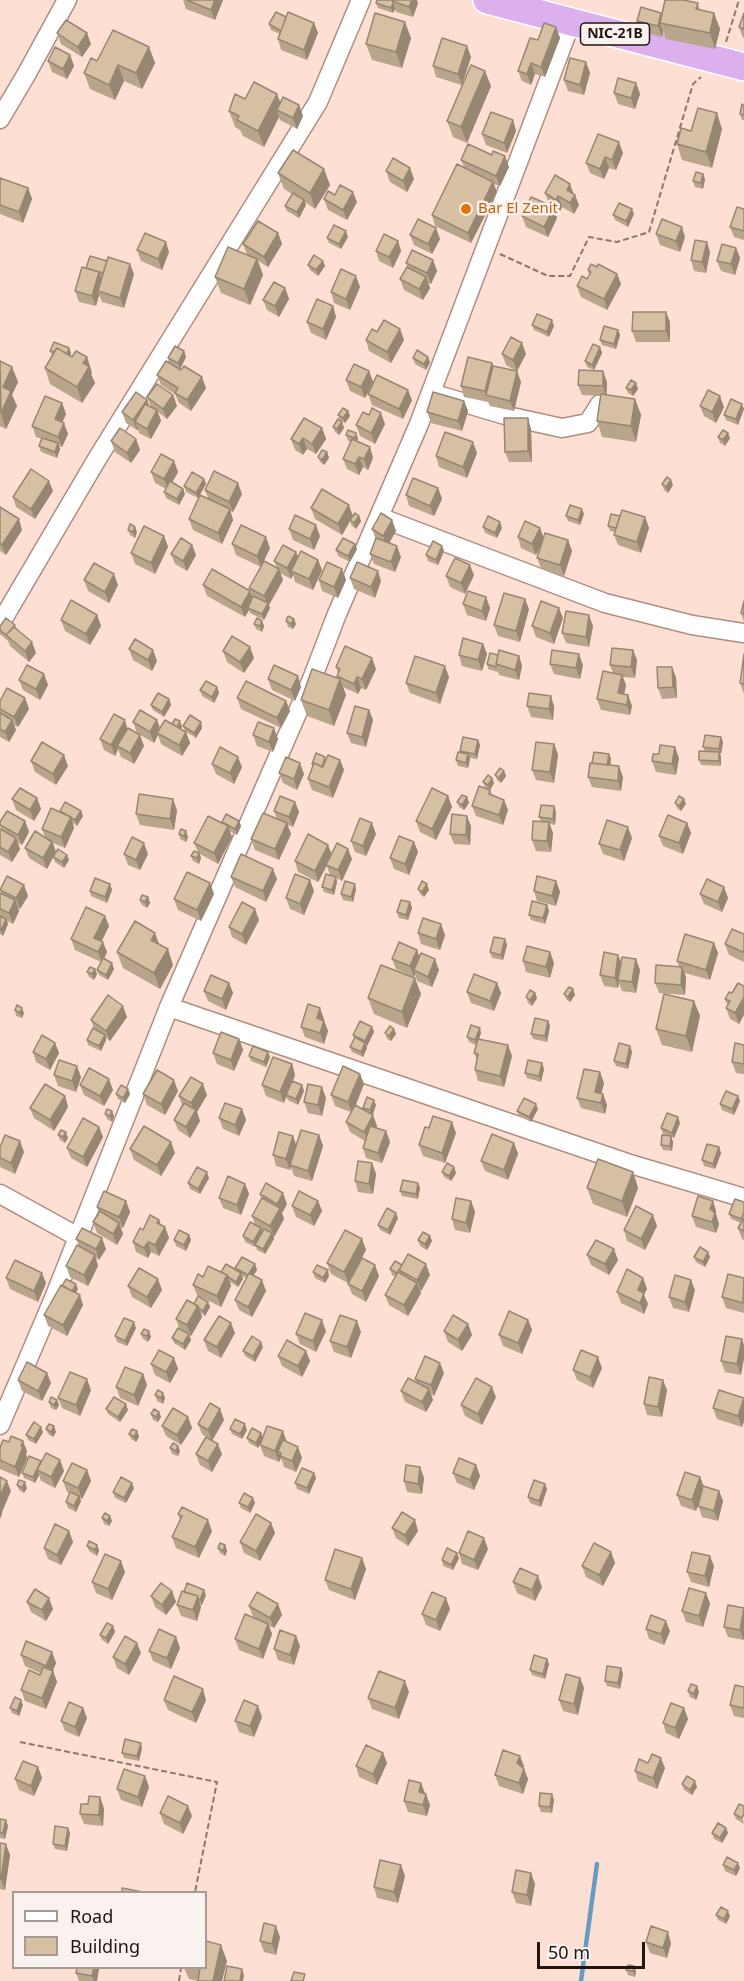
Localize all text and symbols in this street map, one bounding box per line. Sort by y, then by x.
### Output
road number: NIC-21B [580,23,650,45]
place label: Bar El Zenit [478,200,558,218]
marker: Bar El Zenit [459,202,473,216]
legend [12,1891,207,1969]
text: Road [70,1904,113,1928]
scale bar [540,1930,648,1968]
text: Building [70,1934,140,1958]
text: 50 m [548,1940,590,1964]

